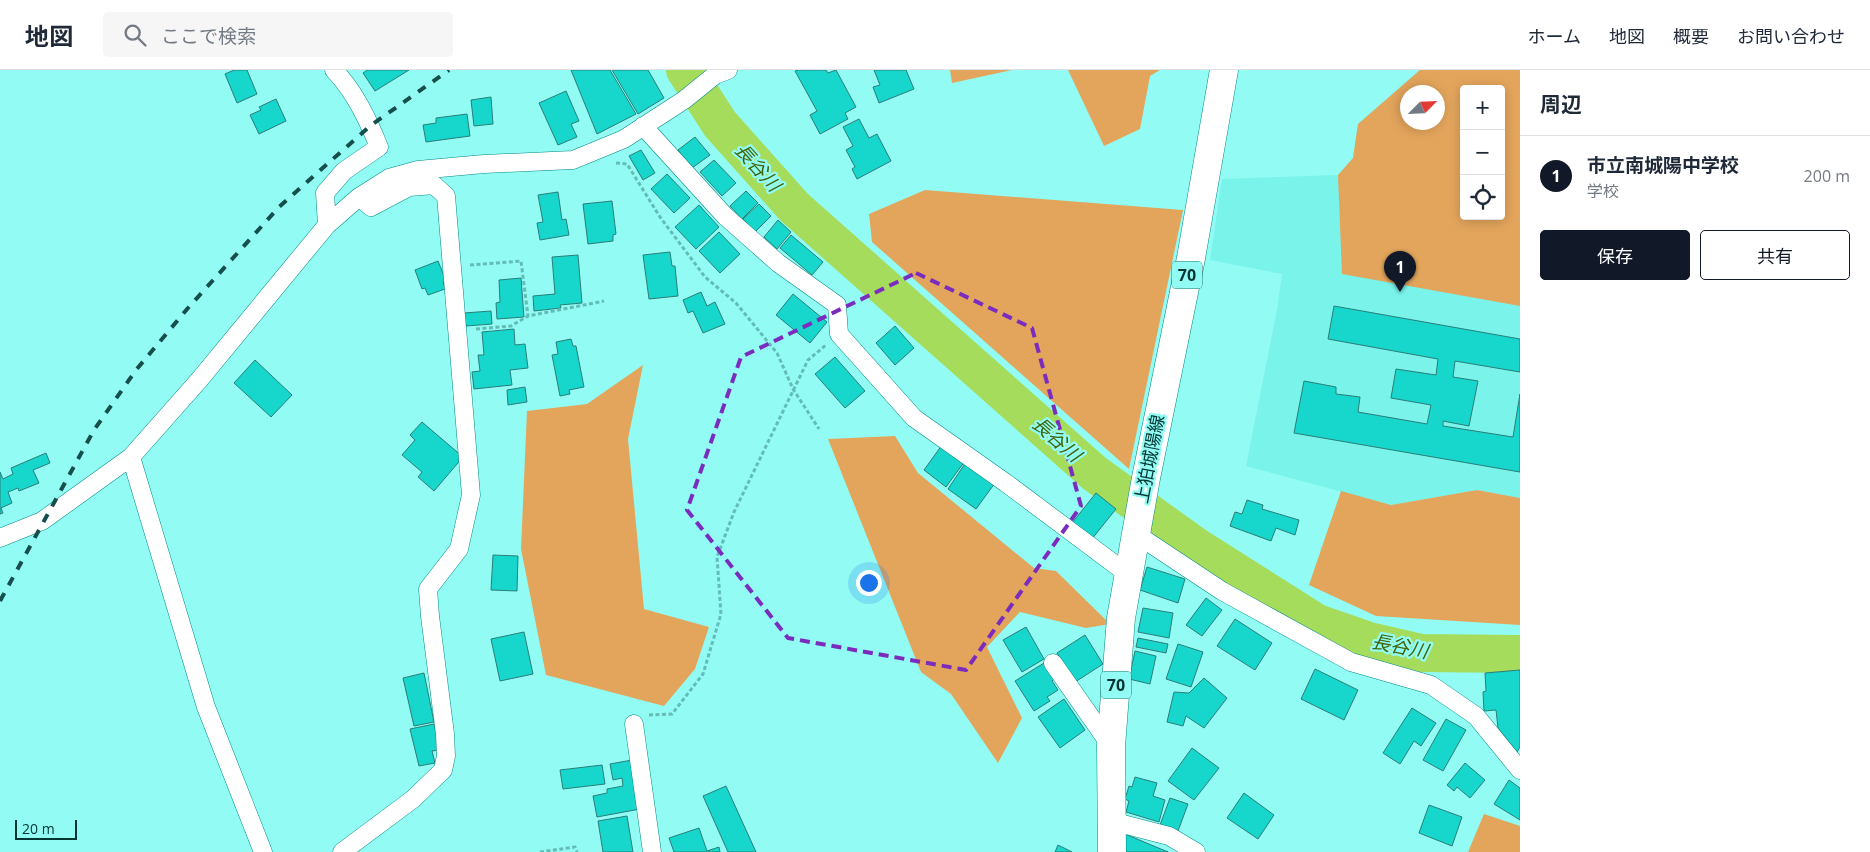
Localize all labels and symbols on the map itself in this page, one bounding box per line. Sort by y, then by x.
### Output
north arrow [1400,85,1445,130]
water label: 長谷川 [729,137,788,198]
pin: 1 [1384,251,1416,292]
road number: 70 [1172,262,1202,288]
water label: 長谷川 [1027,410,1089,469]
street label: 上狛城陽線 [1129,412,1169,505]
your location [856,570,882,596]
water label: 長谷川 [1370,628,1432,665]
road number: 70 [1101,672,1131,698]
scale bar [15,817,78,840]

